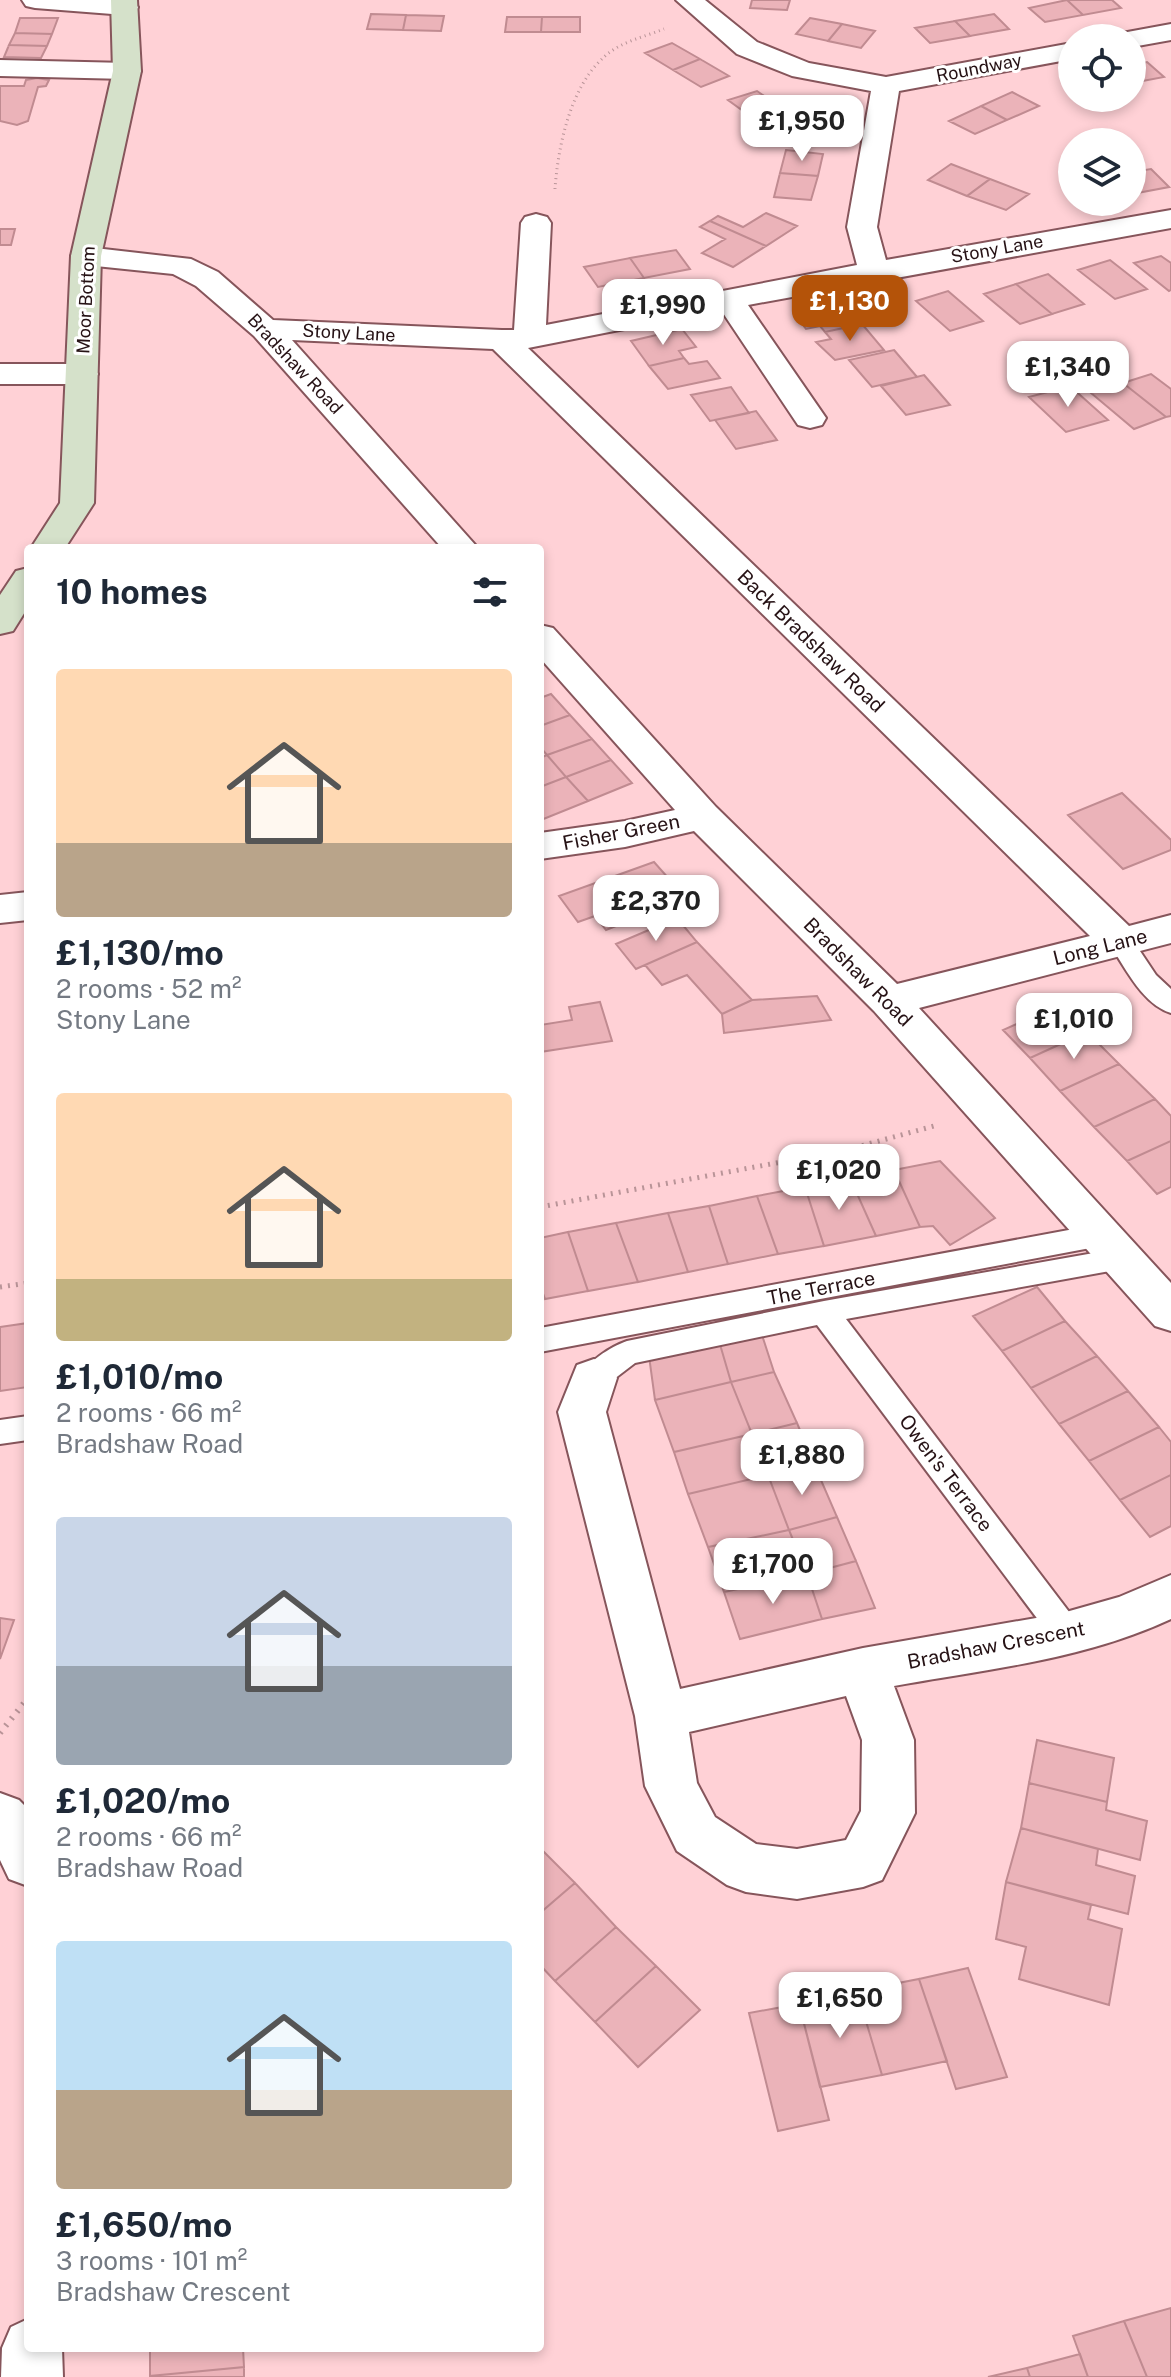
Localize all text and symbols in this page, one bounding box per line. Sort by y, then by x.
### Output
map controls [1058,24,1146,216]
button: locate [1058,24,1146,112]
street label: Roundway [934,49,1024,86]
pin: £1,950 [737,95,867,163]
text: £1,950 [759,105,845,136]
button: layers [1058,128,1146,216]
street label: Stony Lane [949,230,1045,267]
street label: Moor Bottom [72,245,99,355]
pin: £1,130 [785,275,915,343]
pin: £1,990 [598,279,728,347]
text: £1,130 [810,285,890,316]
text: £1,990 [620,289,706,320]
street label: Bradshaw Road [244,309,347,418]
street label: Stony Lane [302,320,396,345]
pin: £1,340 [1003,341,1133,409]
text: £1,340 [1025,351,1111,382]
street label: Back Bradshaw Road [732,565,890,717]
icon: filters [468,570,512,614]
text: 10 homes [56,572,208,612]
icon: home [212,721,356,865]
street label: Fisher Green [560,809,682,855]
pin: £2,370 [591,875,721,943]
text: £2,370 [611,885,701,916]
street label: Bradshaw Road [799,913,917,1031]
street label: Long Lane [1050,924,1150,970]
text: £1,130/mo [56,933,224,973]
text: 2 rooms · 52 m² [56,973,242,1004]
pin: £1,010 [1009,993,1139,1061]
text: £1,010 [1034,1003,1114,1034]
text: Stony Lane [56,1004,191,1035]
pin: £1,020 [774,1144,904,1212]
icon: home [212,1145,356,1289]
text: £1,020 [796,1154,882,1185]
street label: The Terrace [765,1266,877,1310]
text: £1,010/mo [56,1357,223,1397]
text: 2 rooms · 66 m² [56,1397,242,1428]
street label: Owen's Terrace [894,1410,998,1536]
text: Bradshaw Road [56,1428,243,1459]
pin: £1,880 [737,1429,867,1497]
text: £1,880 [759,1439,845,1470]
pin: £1,700 [708,1538,838,1606]
text: £1,700 [732,1548,814,1579]
icon: home [212,1569,356,1713]
street label: Bradshaw Crescent [905,1616,1087,1674]
text: £1,020/mo [56,1781,230,1821]
text: 2 rooms · 66 m² [56,1821,242,1852]
text: Bradshaw Road [56,1852,243,1883]
pin: £1,650 [775,1972,905,2040]
text: £1,650 [797,1982,883,2013]
icon: home [212,1993,356,2137]
text: £1,650/mo [56,2205,232,2245]
text: 3 rooms · 101 m² [56,2245,247,2276]
text: Bradshaw Crescent [56,2276,291,2307]

